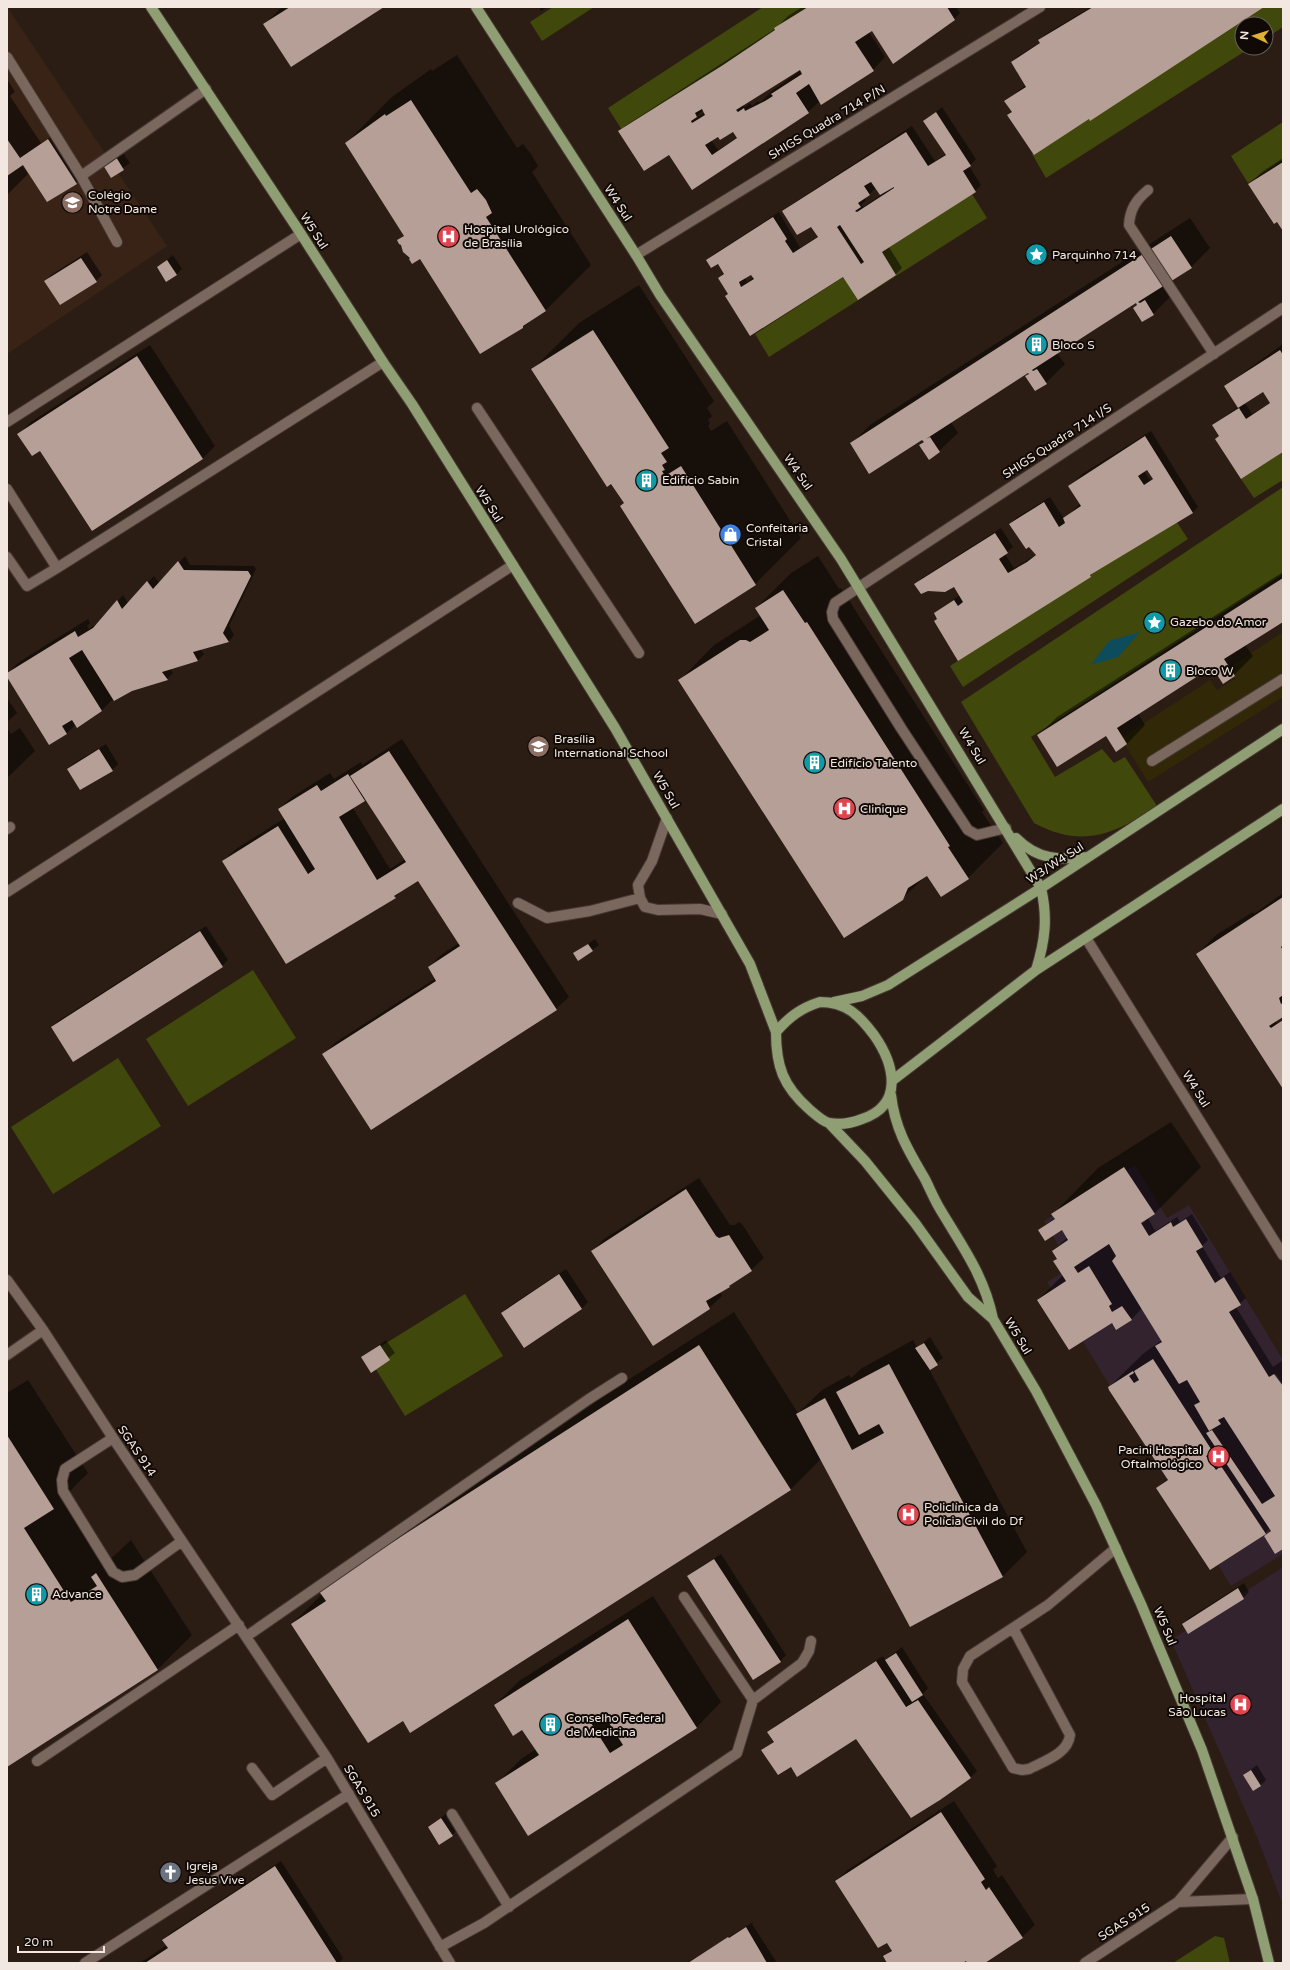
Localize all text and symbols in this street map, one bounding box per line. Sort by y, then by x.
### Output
north arrow [1234,16,1274,56]
text: N [1238,30,1251,40]
street label: SHIGS Quadra 714 P/N [766,82,888,162]
street label: W4 Sul [601,182,635,224]
place label: Colégio Notre Dame [88,188,157,216]
school or university icon: Colégio Notre Dame [59,189,85,215]
street label: W5 Sul [297,210,331,252]
place label: Hospital Urológico de Brasília [464,222,569,250]
hospital icon: Hospital Urológico de Brasília [436,223,462,249]
place icon: Parquinho 714 [1023,242,1049,268]
place label: Parquinho 714 [1052,248,1137,262]
building icon: Bloco S [1023,332,1049,358]
place label: Bloco S [1052,338,1095,352]
street label: SHIGS Quadra 714 I/S [1000,401,1114,481]
street label: W4 Sul [781,451,815,493]
building icon: Edifício Sabin [633,467,659,493]
place label: Edifício Sabin [662,473,739,487]
street label: W5 Sul [472,483,506,525]
place label: Confeitaria Cristal [746,521,808,549]
shop icon: Confeitaria Cristal [718,522,744,548]
place icon: Gazebo do Amor [1141,609,1167,635]
place label: Gazebo do Amor [1170,615,1267,629]
building icon: Bloco W [1158,658,1184,684]
place label: Bloco W [1186,664,1233,678]
street label: W4 Sul [956,725,988,767]
place label: Brasília International School [554,732,668,760]
school or university icon: Brasília International School [526,733,552,759]
building icon: Edifício Talento [801,750,827,776]
place label: Edifício Talento [830,756,917,770]
street label: W5 Sul [650,769,682,811]
hospital icon: Clinique [831,796,857,822]
place label: Clinique [860,802,906,816]
street label: W3/W4 Sul [1024,839,1086,887]
street label: W4 Sul [1179,1068,1213,1110]
street label: W5 Sul [1002,1315,1034,1357]
street label: SGAS 914 [115,1423,159,1480]
place label: Pacini Hospital Oftalmológico [1118,1443,1202,1471]
hospital icon: Pacini Hospital Oftalmológico [1205,1444,1231,1470]
place label: Policlínica da Polícia Civil do Df [924,1500,1023,1528]
hospital icon: Policlínica da Polícia Civil do Df [896,1501,922,1527]
building icon: Advance [23,1581,49,1607]
place label: Advance [52,1587,102,1601]
street label: W5 Sul [1151,1605,1179,1647]
place label: Hospital São Lucas [1168,1691,1226,1719]
hospital icon: Hospital São Lucas [1228,1692,1254,1718]
place label: Conselho Federal de Medicina [566,1711,664,1739]
building icon: Conselho Federal de Medicina [537,1712,563,1738]
street label: SGAS 915 [341,1762,383,1820]
place label: Igreja Jesus Vive [186,1859,245,1887]
church icon: Igreja Jesus Vive [158,1860,184,1886]
street label: SGAS 915 [1096,1900,1152,1944]
scale bar [18,1928,104,1954]
text: 20 m [24,1935,53,1949]

